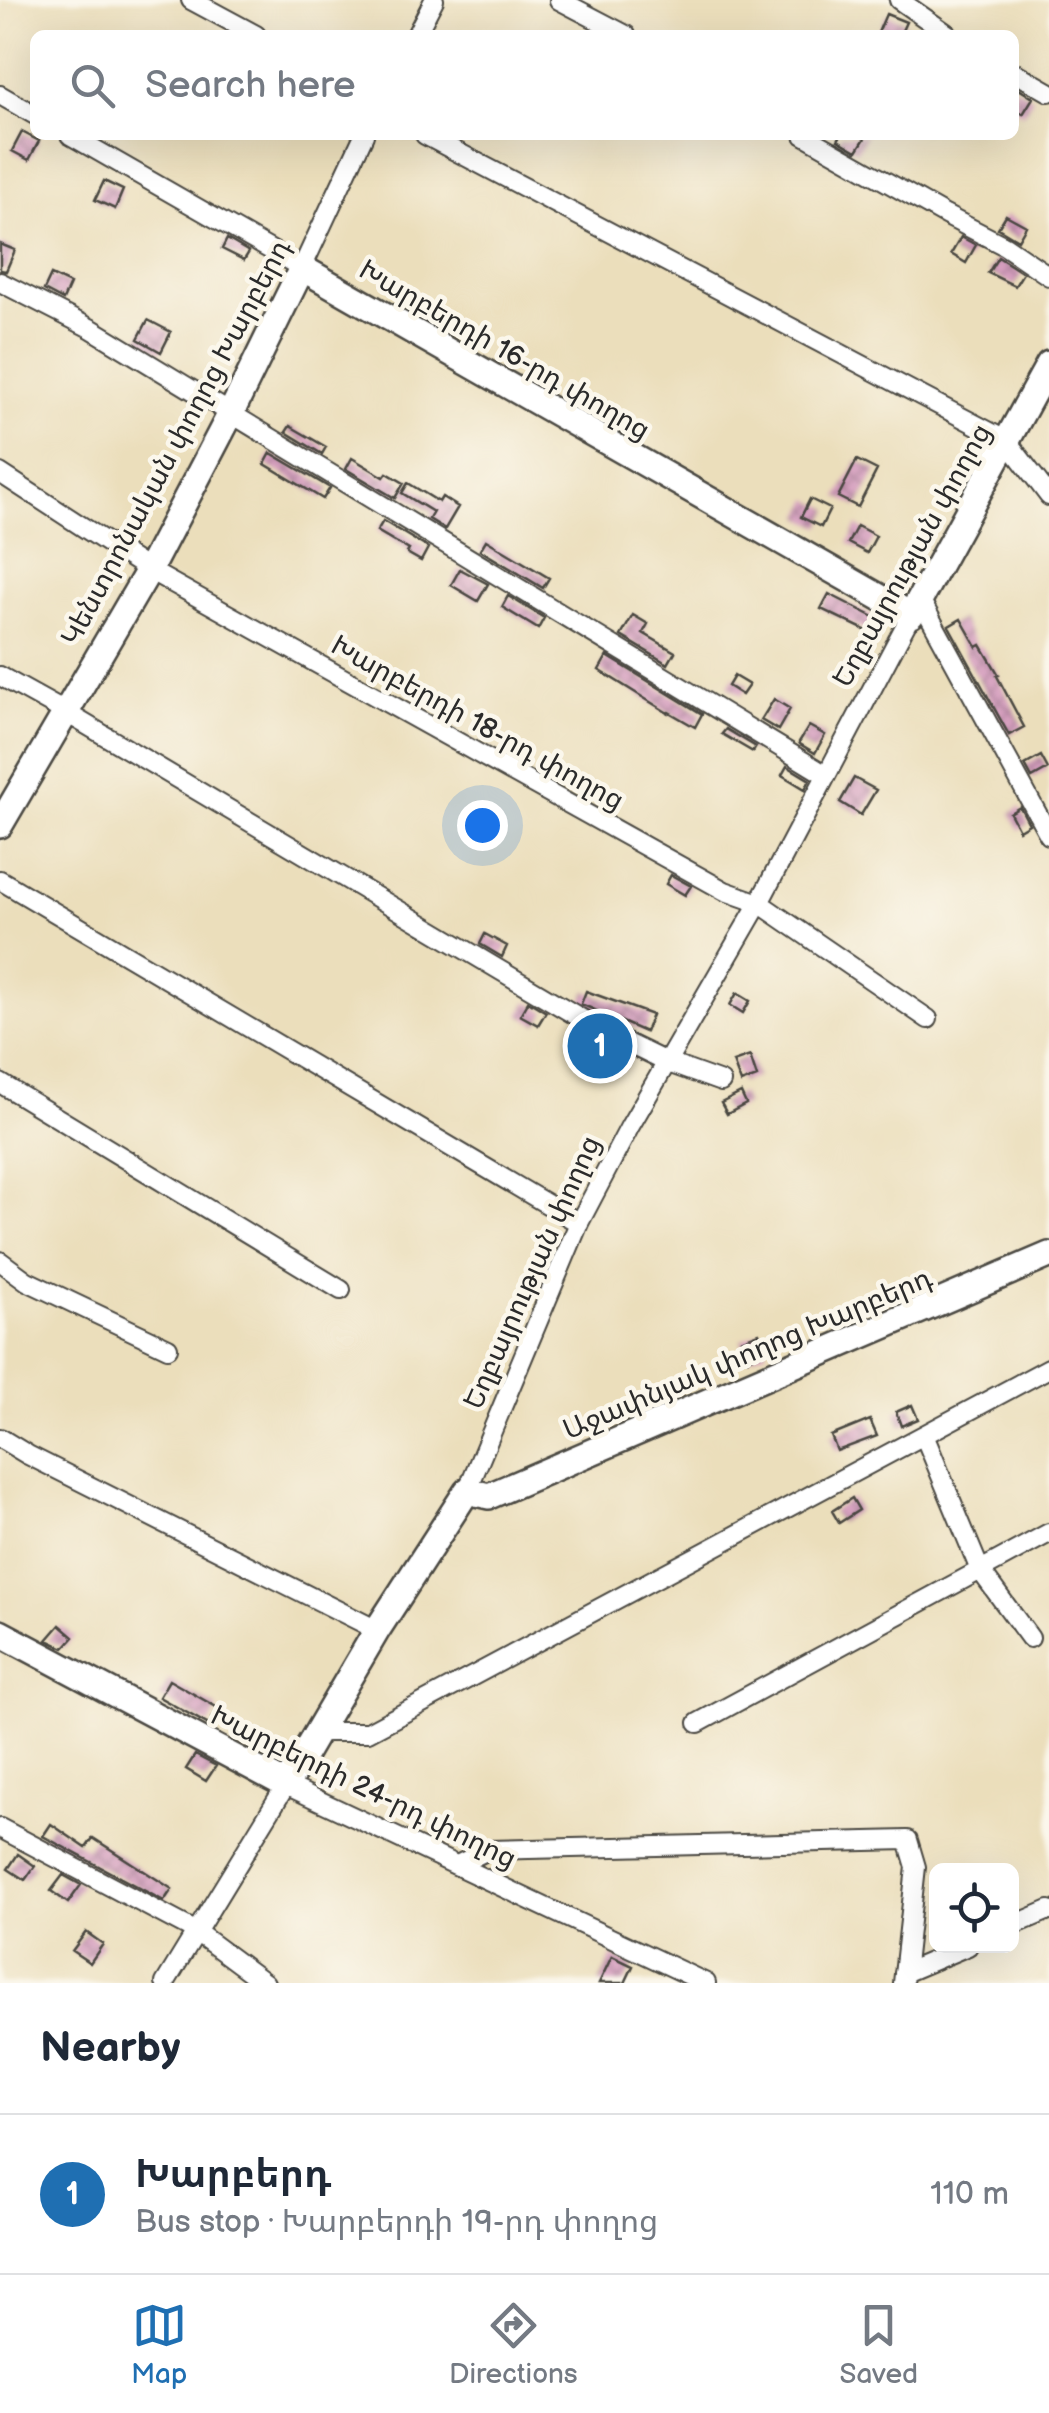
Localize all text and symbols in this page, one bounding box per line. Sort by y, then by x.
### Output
search box [30,30,1019,140]
icon: search [65,58,120,113]
text: Search here [145,63,356,108]
street label: Կենտրոնական փողոց Խարբերդ [55,234,298,652]
street label: Խարբերդի 16-րդ փողոց [353,253,656,447]
street label: Եղբայրության փողոց [826,418,999,693]
street label: Խարբերդի 18-րդ փողոց [325,629,629,818]
your location [457,800,508,851]
pin: 1 [568,1008,632,1084]
street label: Եղբայրության փողոց [457,1131,608,1415]
street label: Աջափնյակ փողոց Խարբերդ [558,1262,937,1447]
street label: Խարբերդի 24-րդ փողոց [205,1699,521,1876]
map controls [929,1863,1019,1953]
button: locate [929,1863,1019,1953]
text: Nearby [40,2023,180,2074]
text: Խարբերդ [135,2153,331,2198]
text: 1 [66,2175,79,2214]
text: 110 m [930,2175,1009,2214]
text: Bus stop · Խարբերդի 19-րդ փողոց [135,2203,658,2242]
tab: Map [131,2298,187,2391]
tab: Directions [449,2298,578,2391]
tab: Saved [840,2298,918,2391]

